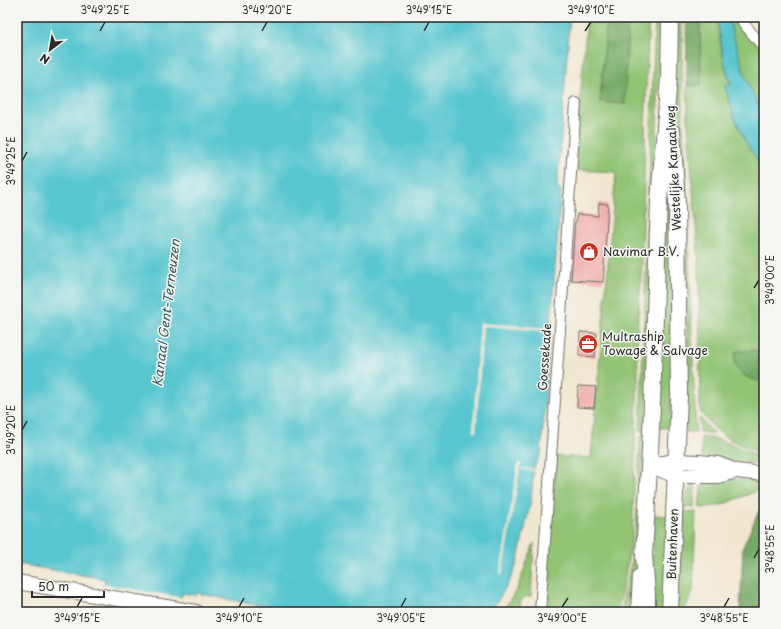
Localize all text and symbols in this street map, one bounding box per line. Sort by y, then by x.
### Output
text: 3°49'25"E [80,2,130,17]
text: 3°49'20"E [242,2,292,17]
text: 3°49'15"E [406,2,452,17]
text: 3°49'10"E [567,2,615,17]
north arrow [30,30,70,70]
text: N [36,49,53,69]
street label: Westelijke Kanaalweg [661,105,685,231]
text: 3°49'25"E [3,136,18,186]
water label: Kanaal Gent-Terneuzen [147,237,184,388]
shop icon: Navimar B.V. [578,241,600,263]
place label: Navimar B.V. [603,242,679,260]
text: 3°49'00"E [762,255,777,305]
street label: Goessekade [533,323,555,391]
place label: Multraship Towage & Salvage [602,327,708,359]
office icon: Multraship Towage & Salvage [577,333,599,355]
text: 3°49'20"E [3,405,18,455]
street label: Buitenhaven [662,508,682,580]
text: 3°48'55"E [762,525,777,573]
scale bar [32,573,104,599]
text: 50 m [38,577,69,595]
text: 3°49'15"E [54,610,100,625]
text: 3°49'10"E [215,610,263,625]
text: 3°49'05"E [376,610,426,625]
text: 3°49'00"E [537,610,587,625]
text: 3°48'55"E [700,610,748,625]

